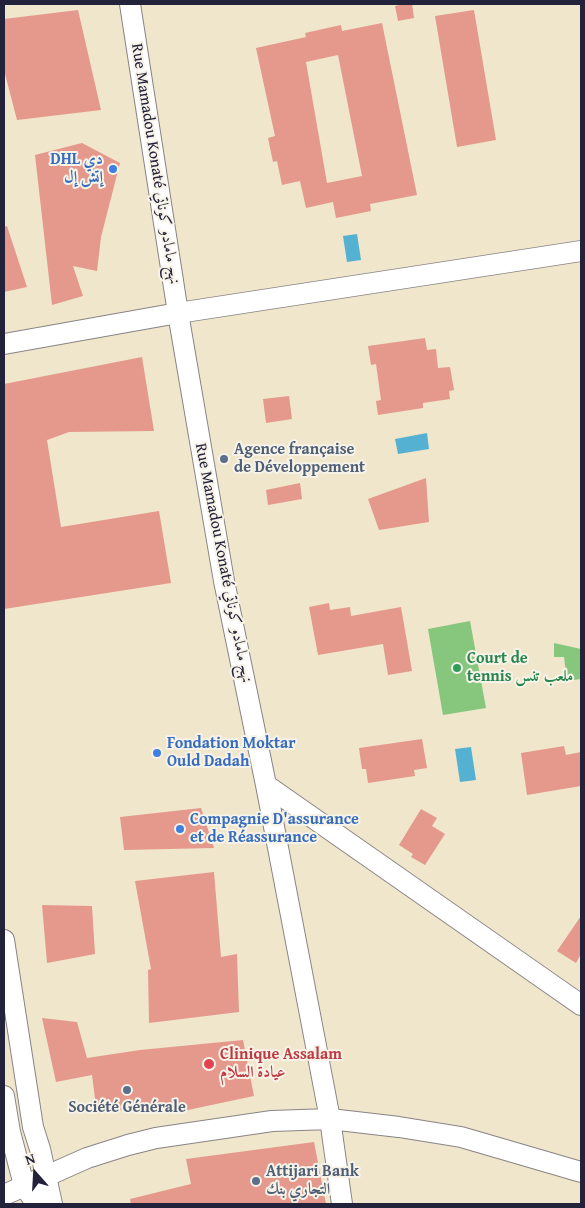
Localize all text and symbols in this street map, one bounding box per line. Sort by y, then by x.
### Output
street label: Rue Mamadou Konaté نهج مامادو كوناتي [126,42,184,286]
place label: DHL دي إتش إل [50,150,103,188]
marker: DHL دي إتش إل [107,163,119,175]
place label: Agence française de Développement [234,440,365,478]
street label: Rue Mamadou Konaté نهج مامادو كوناتي [190,442,256,684]
marker: Agence française de Développement [218,453,230,465]
place label: Court de tennis ملعب تنس [467,649,573,687]
marker: Court de tennis ملعب تنس [451,662,463,674]
place label: Fondation Moktar Ould Dadah [167,734,295,772]
marker: Fondation Moktar Ould Dadah [151,747,163,759]
place label: Compagnie D'assurance et de Réassurance [190,810,359,848]
marker: Compagnie D'assurance et de Réassurance [174,823,186,835]
place label: Clinique Assalam عيادة السلام [220,1045,342,1083]
marker: Clinique Assalam عيادة السلام [202,1057,216,1071]
marker: Société Générale [121,1084,133,1096]
place label: Société Générale [68,1098,186,1118]
north arrow [10,1148,60,1198]
text: N [22,1148,38,1170]
place label: Attijari Bank التجاري بنك [266,1162,359,1200]
marker: Attijari Bank التجاري بنك [250,1175,262,1187]

